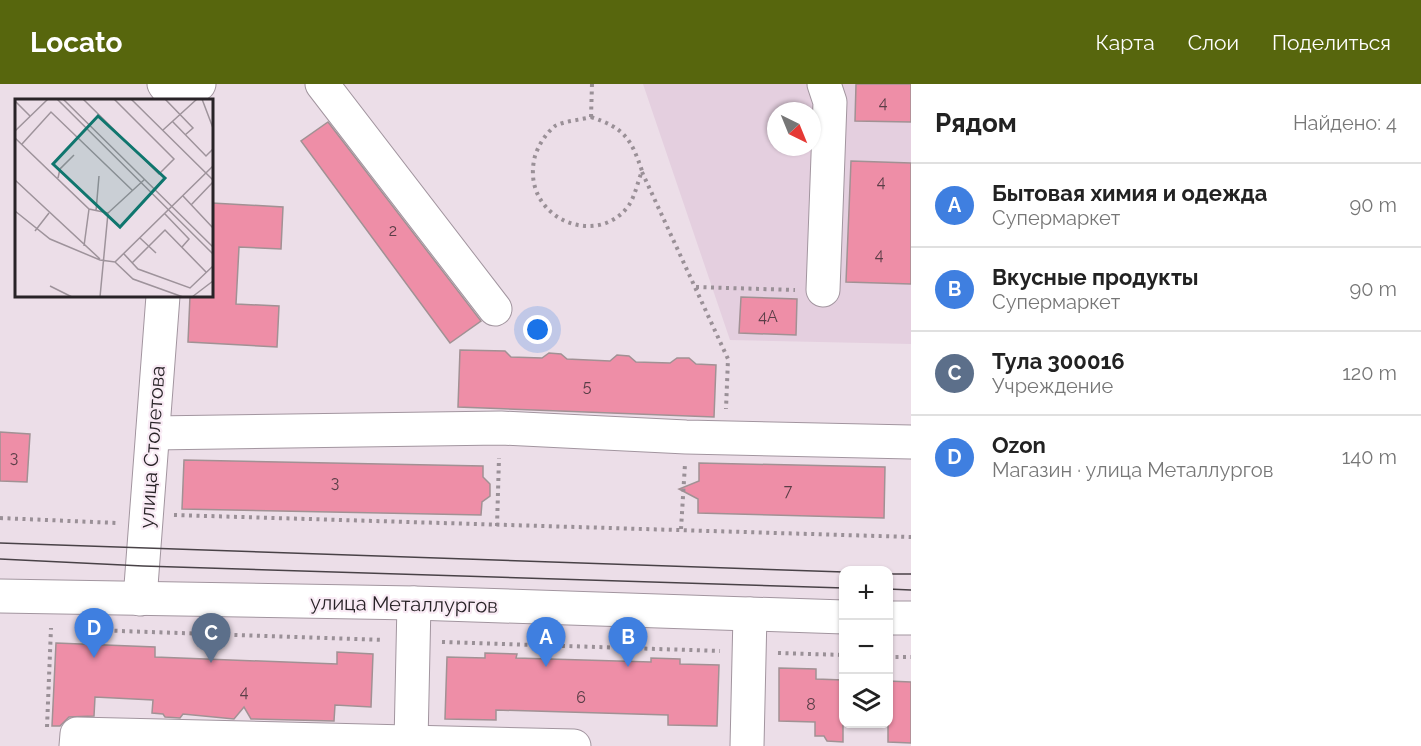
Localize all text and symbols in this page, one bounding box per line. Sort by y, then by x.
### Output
text: Locato [30,26,122,59]
text: Карта [1096,30,1155,55]
text: Слои [1188,30,1239,55]
text: Поделиться [1272,30,1391,55]
house number: 4 [879,93,888,112]
inset map [15,99,213,297]
north arrow [767,102,821,156]
text: Рядом [935,108,1017,138]
text: Найдено: 4 [1293,111,1397,135]
house number: 4 [877,172,886,191]
text: Бытовая химия и одежда [992,180,1267,206]
text: A [948,193,961,217]
text: 90 m [1350,193,1397,217]
text: Супермаркет [992,206,1120,230]
house number: 2 [389,221,397,240]
house number: 4 [875,245,884,264]
text: Вкусные продукты [992,264,1199,290]
text: B [948,277,961,301]
text: 90 m [1350,277,1397,301]
text: Супермаркет [992,290,1120,314]
house number: 4А [758,307,778,326]
your location [523,315,552,344]
text: Тула 300016 [992,348,1125,374]
text: C [948,361,961,385]
text: 120 m [1342,361,1397,385]
street label: улица Столетова [134,365,170,529]
text: Учреждение [992,374,1113,398]
house number: 5 [583,377,592,396]
text: Ozon [992,432,1046,458]
text: D [947,445,962,469]
text: 140 m [1342,445,1397,469]
house number: 3 [10,448,18,467]
text: Магазин · улица Металлургов [992,458,1273,482]
house number: 3 [331,473,339,492]
house number: 7 [784,481,793,500]
map controls [839,566,893,728]
button: + [839,566,893,620]
street label: улица Металлургов [310,590,498,618]
pin: D [74,608,113,658]
pin: C [192,614,230,663]
pin: A [526,618,566,667]
pin: B [608,618,648,667]
button: − [839,620,893,674]
button: layers [839,674,893,728]
house number: 4 [240,682,249,701]
house number: 6 [576,688,586,707]
house number: 8 [806,695,816,714]

